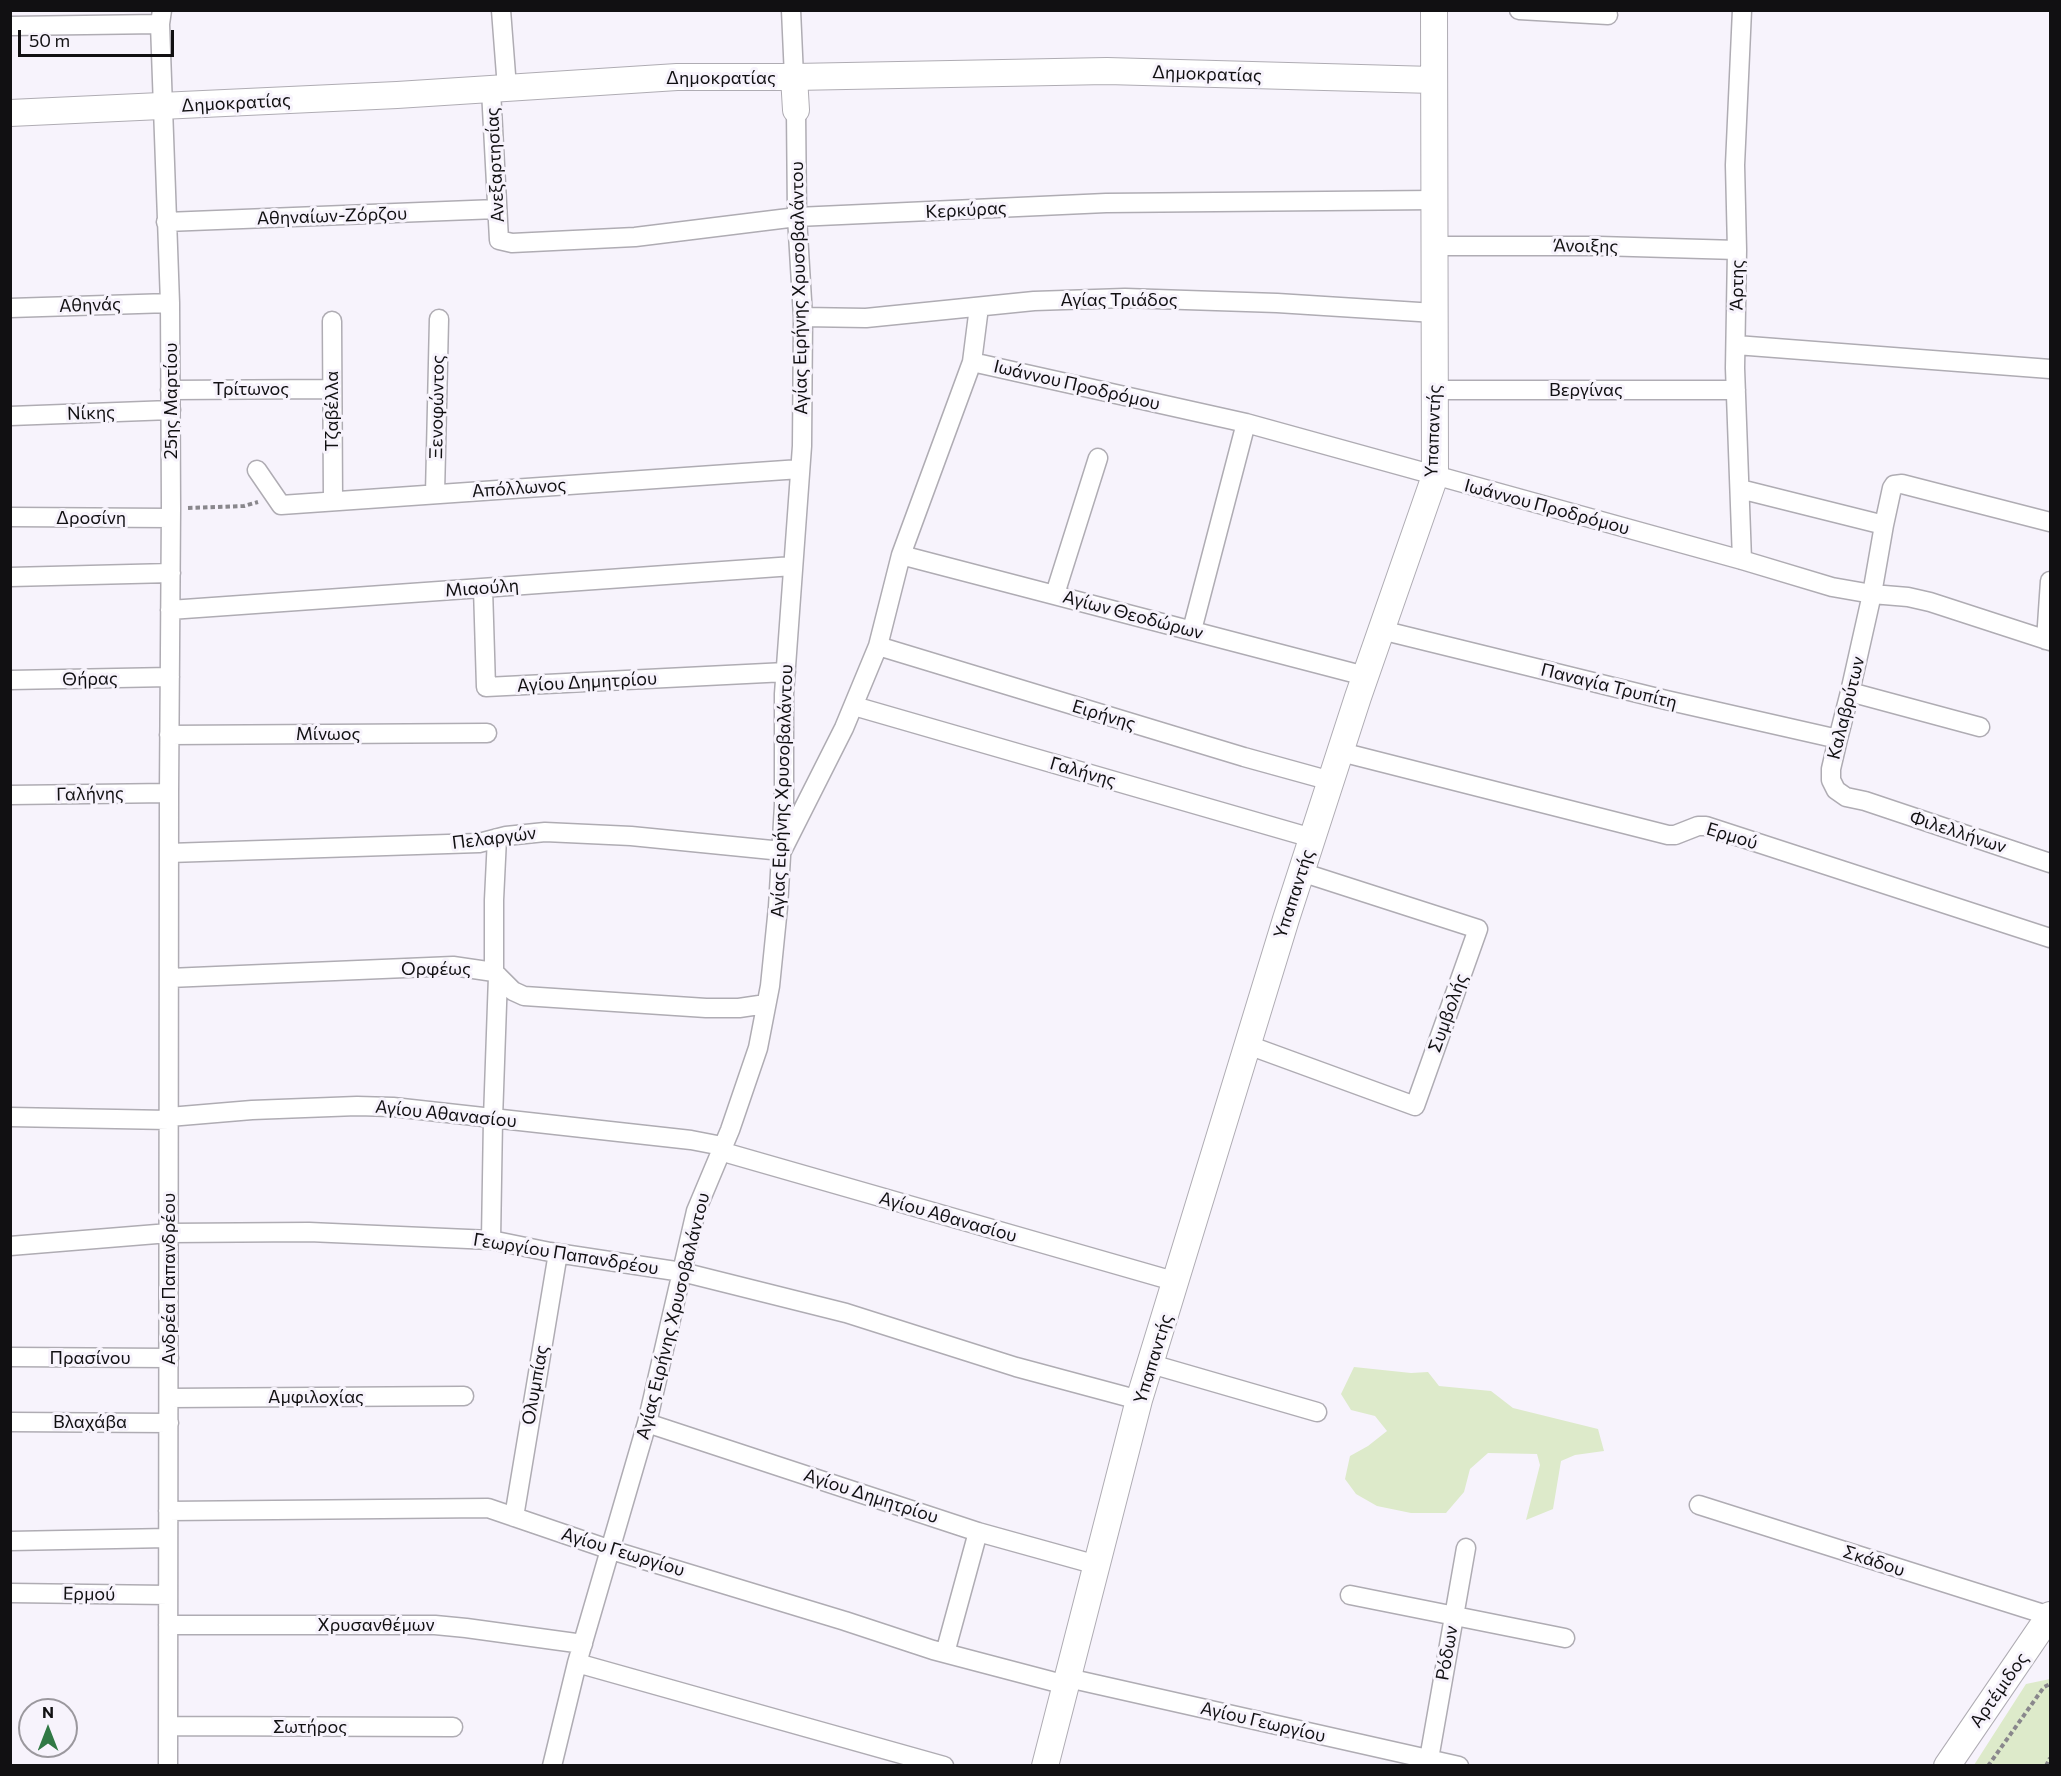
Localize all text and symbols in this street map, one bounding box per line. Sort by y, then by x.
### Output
scale bar [21,18,177,56]
text: 50 m [29,29,70,51]
street label: Δημοκρατίας [1152,61,1262,87]
street label: Δημοκρατίας [666,67,776,89]
street label: Δημοκρατίας [181,89,291,117]
street label: Ανεξαρτησίας [481,107,509,223]
street label: Αγίας Ειρήνης Χρυσοβαλάντου [786,161,812,415]
street label: Κερκύρας [925,197,1007,223]
street label: Αθηναίων-Ζόρζου [256,203,408,229]
street label: Άνοιξης [1554,235,1618,257]
street label: Άρτης [1726,259,1748,311]
street label: Αγίας Τριάδος [1060,289,1178,311]
street label: Αθηνάς [59,293,121,317]
street label: 25ης Μαρτίου [160,343,182,459]
street label: Ξενοφώντος [425,355,449,459]
street label: Ιωάννου Προδρόμου [992,355,1162,415]
street label: Τζαβέλλα [321,371,343,451]
street label: Τρίτωνος [213,378,289,400]
street label: Βεργίνας [1549,379,1623,401]
street label: Υπαπαντής [1421,384,1445,478]
street label: Νίκης [67,401,115,425]
street label: Απόλλωνος [471,474,567,502]
street label: Ιωάννου Προδρόμου [1462,475,1632,539]
street label: Δροσίνη [56,507,126,529]
street label: Μιαούλη [444,575,520,601]
street label: Αγίων Θεοδώρων [1060,586,1206,644]
street label: Καλαβρύτων [1823,654,1869,762]
street label: Παναγία Τρυπίτη [1539,659,1679,713]
street label: Αγίας Ειρήνης Χρυσοβαλάντου [767,664,797,918]
street label: Θήρας [62,668,118,690]
street label: Αγίου Δημητρίου [516,668,658,696]
street label: Ειρήνης [1070,695,1138,735]
street label: Μίνωος [296,723,360,745]
street label: Γαλήνης [1047,752,1119,792]
street label: Γαλήνης [56,783,124,805]
street label: Φιλελλήνων [1907,806,2009,858]
street label: Ερμού [1704,818,1760,854]
street label: Πελαργών [451,822,537,854]
street label: Υπαπαντής [1269,847,1319,941]
street label: Ορφέως [401,958,471,980]
street label: Συμβολής [1424,971,1472,1055]
street label: Αγίου Αθανασίου [374,1096,518,1132]
street label: Αγίου Αθανασίου [877,1187,1019,1247]
street label: Αγίας Ειρήνης Χρυσοβαλάντου [632,1190,714,1442]
street label: Ανδρέα Παπανδρέου [158,1193,180,1365]
street label: Γεωργίου Παπανδρέου [472,1229,660,1279]
street label: Υπαπαντής [1129,1312,1177,1406]
street label: Ολυμπίας [517,1343,553,1427]
street label: Πρασίνου [49,1347,131,1369]
street label: Αμφιλοχίας [268,1386,364,1408]
street label: Βλαχάβα [53,1411,127,1433]
street label: Αγίου Δημητρίου [801,1464,941,1528]
street label: Αγίου Γεωργίου [559,1523,687,1581]
street label: Σκάδου [1840,1541,1908,1581]
street label: Ερμού [63,1583,115,1605]
street label: Χρυσανθέμων [318,1614,434,1636]
street label: Ρόδων [1432,1624,1462,1682]
street label: Αρτέμιδος [1965,1648,2033,1732]
street label: Αγίου Γεωργίου [1198,1697,1328,1747]
north arrow [18,1698,78,1758]
text: N [42,1702,54,1721]
street label: Σωτήρος [273,1716,347,1738]

